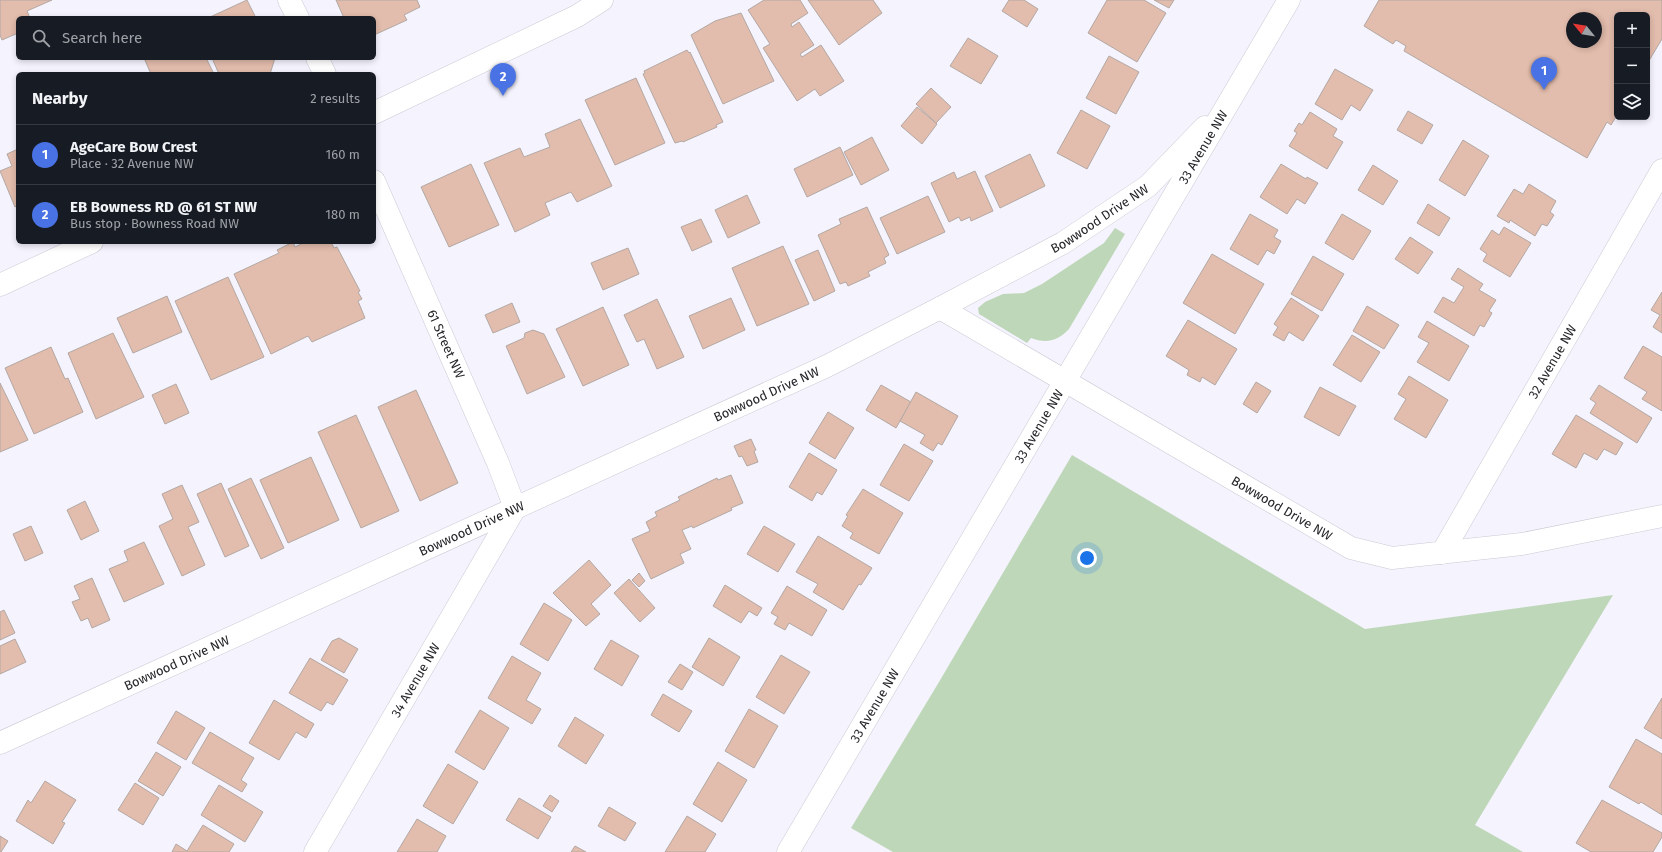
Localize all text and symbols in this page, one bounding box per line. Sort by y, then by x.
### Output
north arrow [1566,12,1602,48]
map controls [1614,12,1650,120]
button: + [1614,12,1650,48]
search box [16,16,376,60]
icon: search [30,27,52,49]
text: Search here [62,29,142,47]
button: − [1614,48,1650,84]
pin: 1 [1531,57,1557,90]
pin: 2 [490,63,516,96]
button: layers [1614,84,1650,120]
text: Nearby [32,88,87,109]
text: 2 results [310,91,360,106]
street label: 33 Avenue NW [1175,107,1230,186]
text: AgeCare Bow Crest [70,138,197,156]
text: 1 [42,147,48,162]
text: 160 m [326,147,360,162]
text: Place · 32 Avenue NW [70,156,194,171]
street label: Bowwood Drive NW [1048,180,1151,256]
text: EB Bowness RD @ 61 ST NW [70,198,257,216]
text: 2 [42,207,48,222]
text: 180 m [325,207,360,222]
text: Bus stop · Bowness Road NW [70,216,239,231]
street label: 61 Street NW [424,307,468,381]
street label: 32 Avenue NW [1525,322,1579,401]
street label: Bowwood Drive NW [711,363,821,424]
street label: 33 Avenue NW [1011,386,1066,466]
street label: Bowwood Drive NW [1229,472,1335,543]
street label: Bowwood Drive NW [416,498,527,559]
your location [1077,548,1097,568]
street label: Bowwood Drive NW [121,632,232,693]
street label: 34 Avenue NW [388,640,443,720]
street label: 33 Avenue NW [847,666,902,745]

